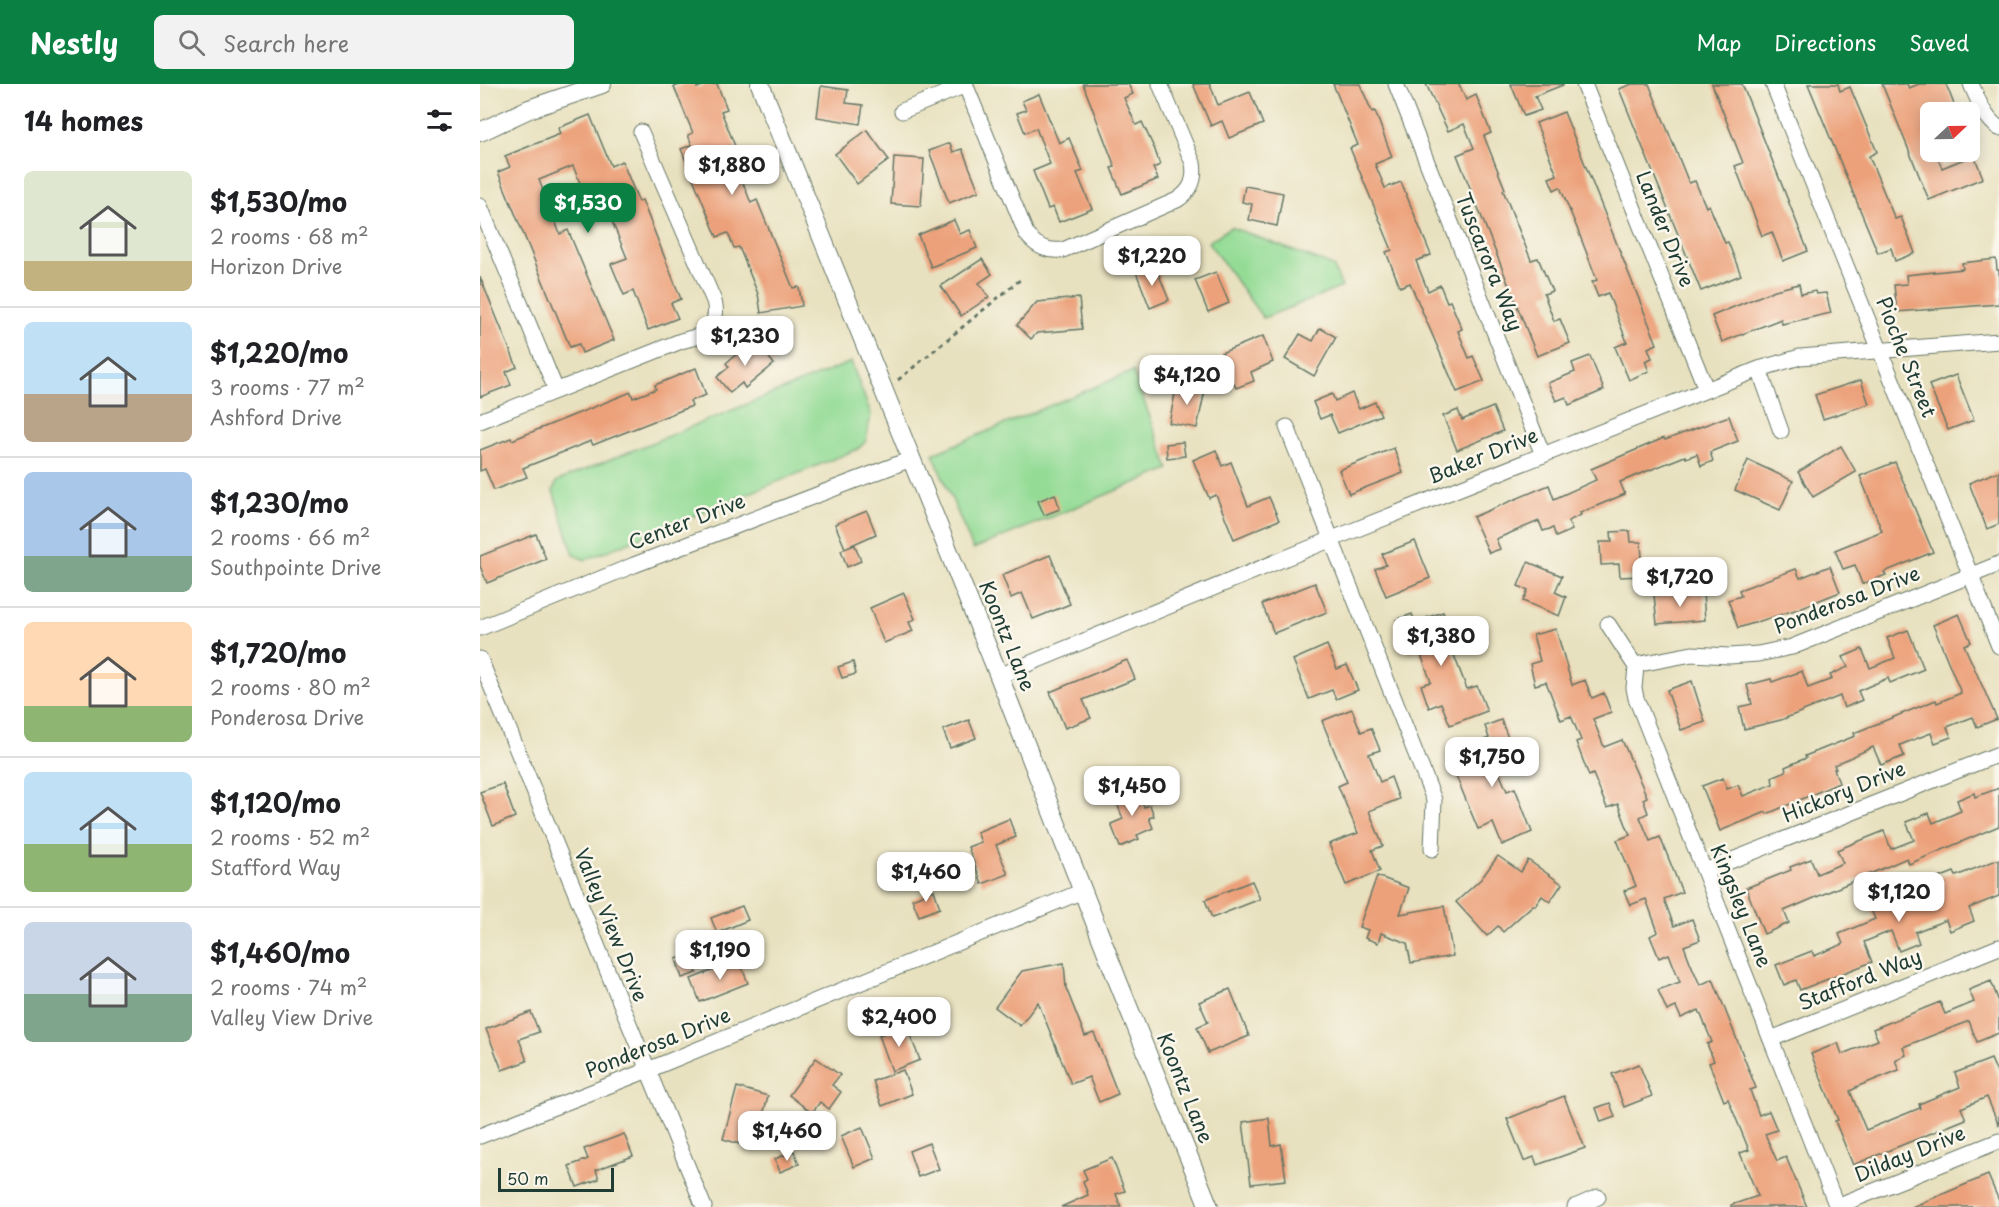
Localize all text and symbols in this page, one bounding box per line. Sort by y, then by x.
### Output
search box [154,15,574,69]
text: Nestly [30,21,118,64]
icon: search [175,26,208,59]
text: Search here [223,26,349,59]
text: Map [1696,26,1741,58]
text: Directions [1774,26,1876,58]
text: Saved [1909,26,1969,58]
text: 14 homes [24,101,143,140]
north arrow [1920,102,1980,162]
map controls [1920,102,1980,162]
icon: filters [423,104,456,137]
pin: $1,880 [683,145,781,196]
text: $1,880 [698,149,766,179]
street label: Lander Drive [1629,166,1703,291]
text: $1,530/mo [210,182,347,221]
pin: $1,530 [539,183,637,234]
text: $1,530 [554,187,622,217]
street label: Tuscarora Way [1448,188,1531,335]
icon: home [72,195,144,267]
text: 2 rooms · 68 m² [210,221,369,251]
pin: $1,220 [1103,236,1201,287]
text: $1,220 [1118,240,1186,270]
text: Horizon Drive [210,251,342,281]
street label: Pioche Street [1869,292,1945,422]
pin: $1,230 [696,316,794,367]
text: $1,230 [711,320,779,350]
text: $1,220/mo [210,333,348,372]
icon: home [72,346,144,418]
pin: $4,120 [1138,355,1236,406]
text: $4,120 [1153,359,1221,389]
text: 3 rooms · 77 m² [210,372,365,402]
text: Ashford Drive [210,402,342,432]
street label: Baker Drive [1423,419,1542,491]
text: $1,230/mo [210,483,348,522]
street label: Center Drive [624,485,750,557]
icon: home [72,496,144,568]
text: 2 rooms · 66 m² [210,522,370,552]
text: Southpointe Drive [210,552,381,582]
pin: $1,720 [1631,557,1729,608]
street label: Ponderosa Drive [1769,557,1924,641]
text: $1,720 [1646,561,1714,591]
street label: Koontz Lane [972,576,1044,696]
pin: $1,380 [1392,616,1490,667]
text: $1,380 [1407,620,1475,650]
text: $1,720/mo [210,633,346,672]
icon: home [72,646,144,718]
text: 2 rooms · 80 m² [210,672,371,702]
text: Ponderosa Drive [210,702,364,732]
pin: $1,750 [1443,737,1541,788]
text: $1,750 [1459,741,1525,771]
street label: Hickory Drive [1778,753,1910,829]
pin: $1,450 [1083,766,1181,817]
text: $1,450 [1098,770,1166,800]
text: $1,120/mo [210,783,341,822]
icon: home [72,796,144,868]
text: 2 rooms · 52 m² [210,822,370,852]
street label: Kingsley Lane [1704,839,1780,972]
street label: Valley View Drive [567,843,656,1006]
text: Stafford Way [210,852,341,882]
pin: $1,460 [877,852,975,903]
text: $1,460 [891,856,961,886]
pin: $1,120 [1850,872,1948,923]
text: $1,120 [1867,876,1931,906]
pin: $1,190 [671,930,769,981]
text: $1,460/mo [210,933,350,972]
text: $1,190 [689,934,751,964]
street label: Stafford Way [1793,941,1926,1017]
icon: home [72,946,144,1018]
text: 2 rooms · 74 m² [210,972,367,1002]
pin: $2,400 [850,997,948,1048]
street label: Ponderosa Drive [580,999,735,1085]
text: $2,400 [862,1001,936,1031]
text: Valley View Drive [210,1002,373,1032]
street label: Koontz Lane [1150,1028,1222,1148]
pin: $1,460 [738,1111,836,1162]
text: $1,460 [752,1115,822,1145]
street label: Dilday Drive [1850,1117,1970,1189]
scale bar [498,1165,614,1192]
text: 50 m [507,1166,548,1190]

